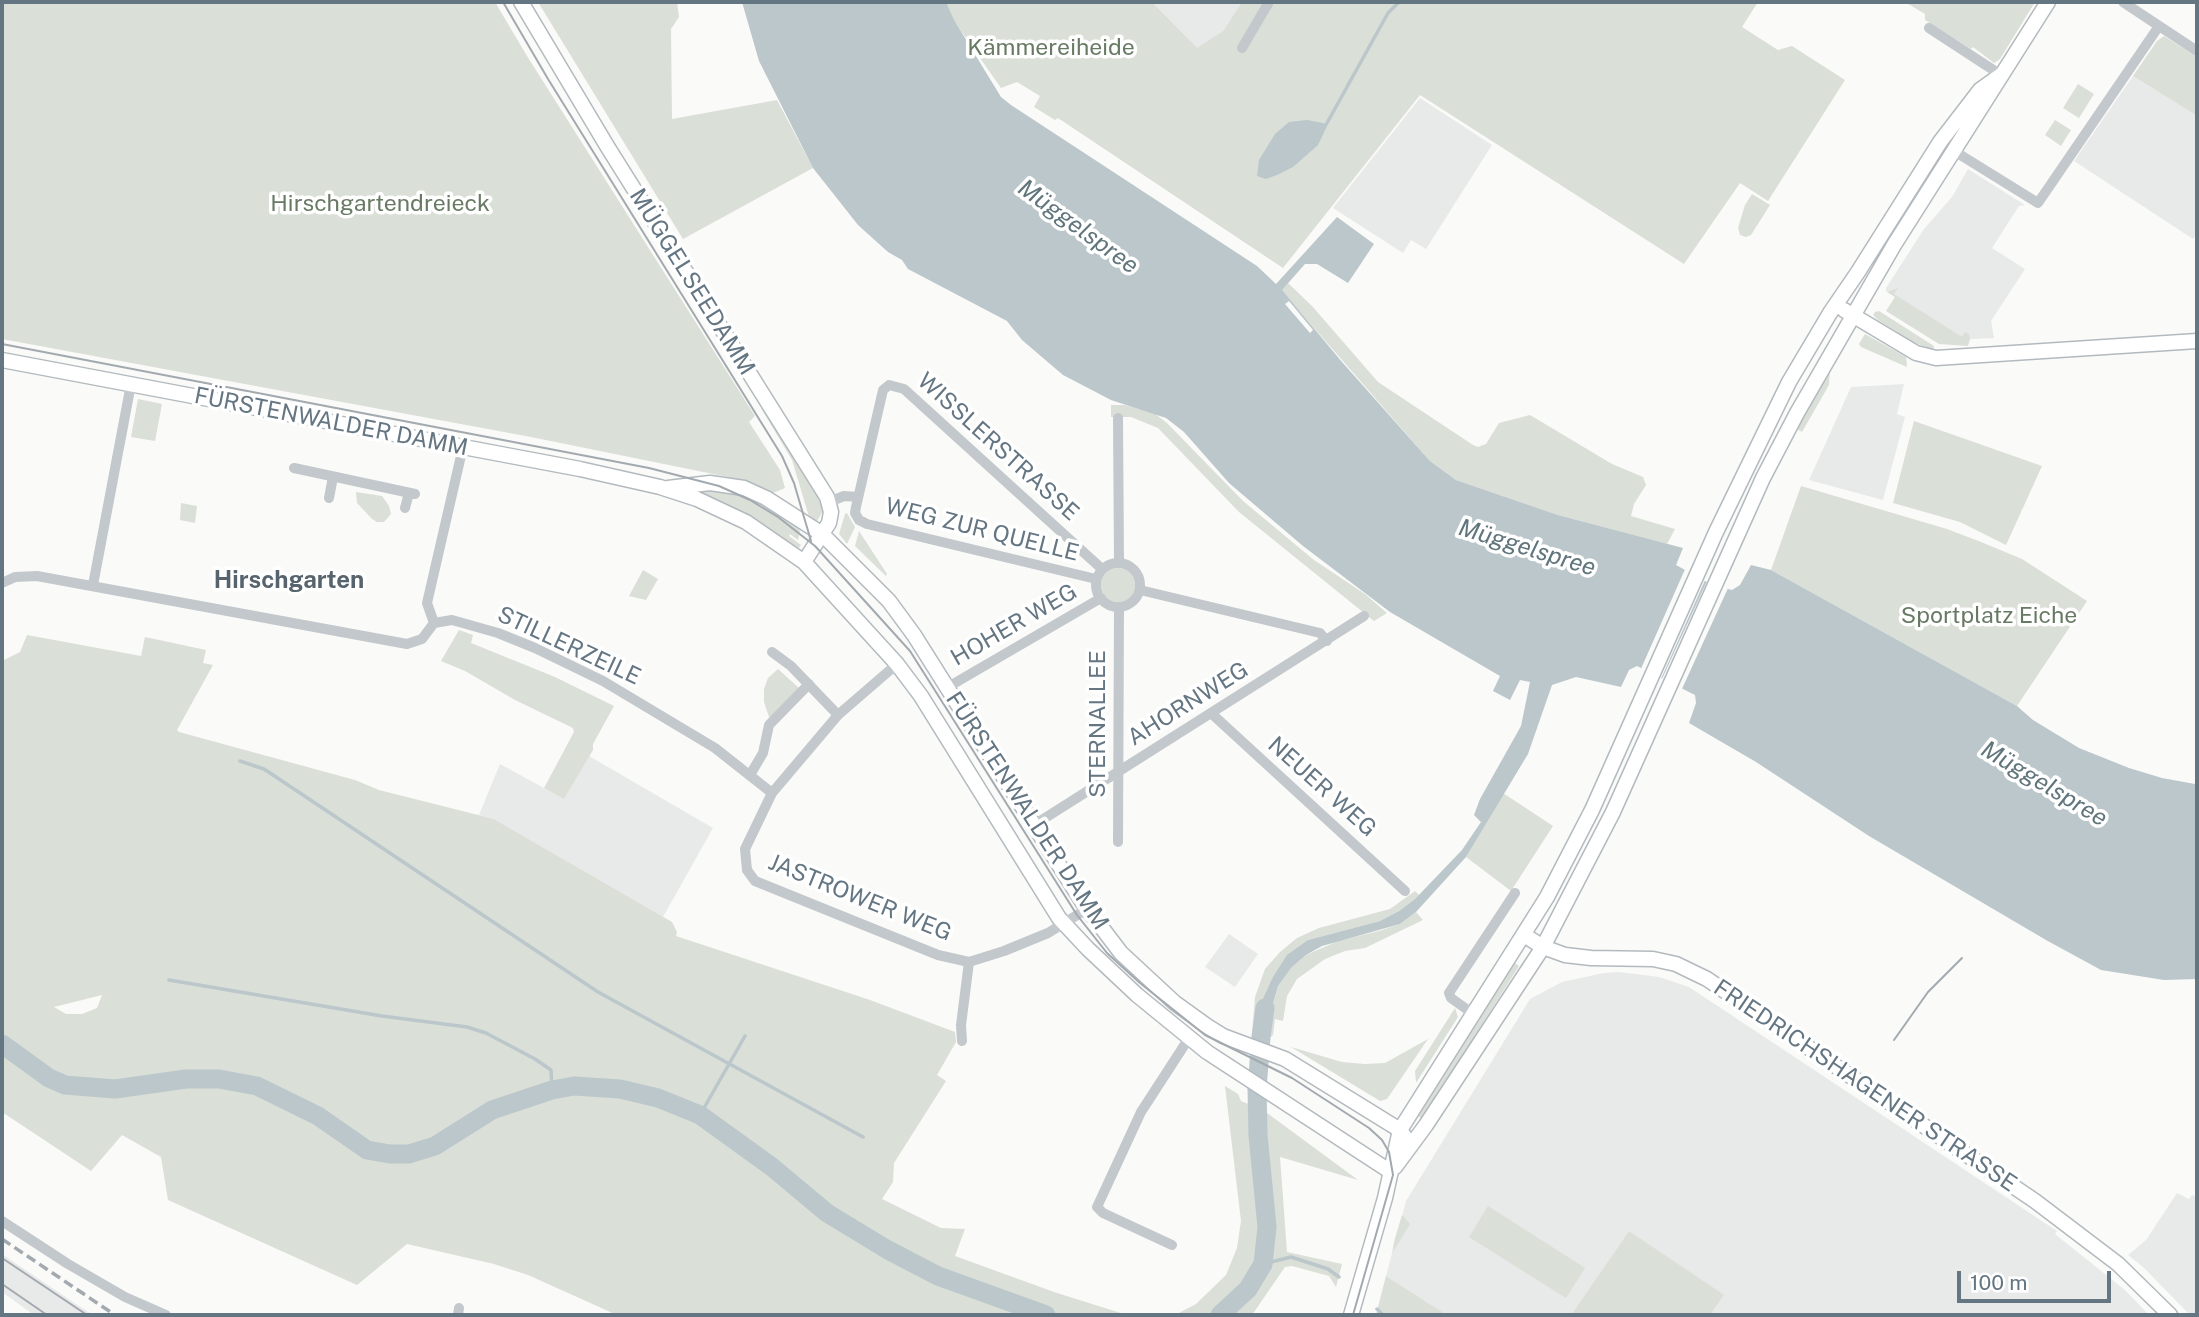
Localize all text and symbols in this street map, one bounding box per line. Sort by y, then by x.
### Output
park label: Kämmereiheide [967,34,1135,62]
water label: Müggelspree [1012,174,1144,280]
street label: MÜGGELSEEDAMM [623,184,761,380]
park label: Hirschgartendreieck [270,190,490,218]
street label: WISSLERSTRASSE [912,367,1084,527]
street label: FÜRSTENWALDER DAMM [192,382,470,462]
street label: WEG ZUR QUELLE [882,493,1082,567]
water label: Müggelspree [1455,513,1599,583]
district label: Hirschgarten [214,567,364,595]
street label: HOHER WEG [946,578,1082,672]
street label: STILLERZEILE [493,601,645,691]
park label: Sportplatz Eiche [1901,602,2077,630]
street label: STERNALLEE [1084,650,1112,798]
street label: AHORNWEG [1123,656,1253,752]
street label: FÜRSTENWALDER DAMM [940,687,1114,935]
street label: NEUER WEG [1262,731,1382,843]
water label: Müggelspree [1976,735,2112,833]
street label: JASTROWER WEG [764,849,956,947]
street label: FRIEDRICHSHAGENER STRASSE [1708,974,2022,1198]
scale bar [1961,1258,2115,1302]
text: 100 m [1970,1270,2027,1295]

